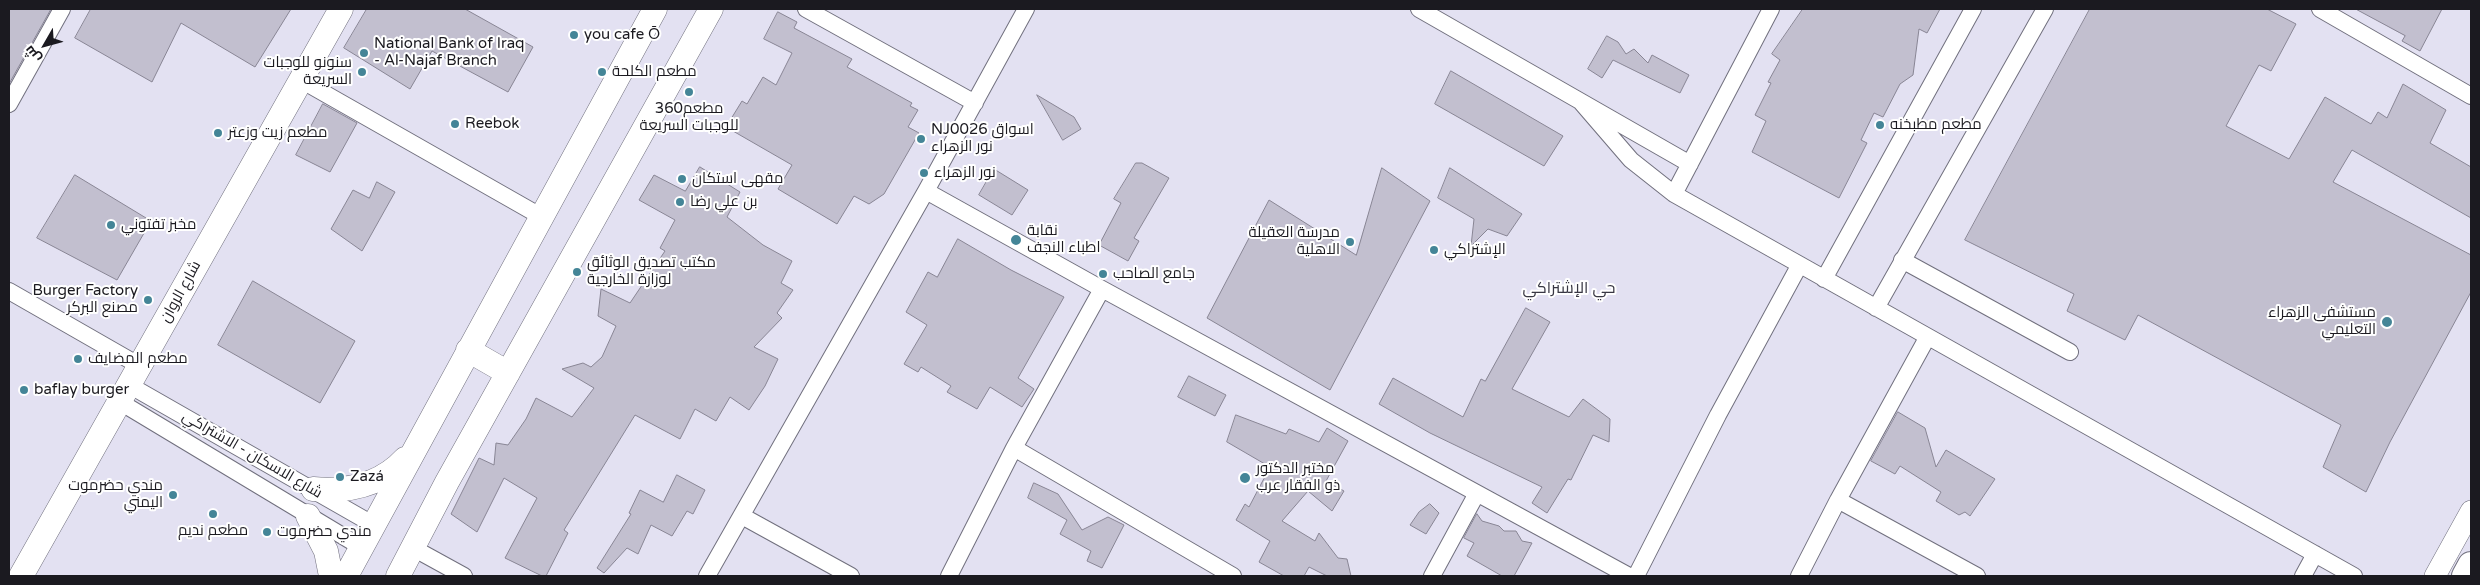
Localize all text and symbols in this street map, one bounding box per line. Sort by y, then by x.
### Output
north arrow [20,20,70,70]
place label: you cafe Ō [584,26,660,44]
marker: you cafe Ō [568,29,580,41]
place label: National Bank of Iraq - Al-Najaf Branch [374,35,525,70]
text: ش [21,42,45,67]
marker: National Bank of Iraq - Al-Najaf Branch [358,47,370,59]
place label: سنونو للوجبات السريعة [264,54,352,89]
place label: مطعم الكلحة [612,63,697,81]
marker: سنونو للوجبات السريعة [356,66,368,78]
marker: مطعم الكلحة [596,66,608,78]
marker: مطعم360 للوجبات السريعة [683,86,695,98]
place label: مطعم360 للوجبات السريعة [639,100,739,135]
place label: Reebok [465,115,519,133]
place label: مطعم مطبخنه [1890,116,1982,134]
marker: Reebok [449,118,461,130]
marker: مطعم مطبخنه [1874,119,1886,131]
place label: NJ0026 اسواق نور الزهراء [931,121,1034,156]
place label: مطعم زيت وزعتر [228,124,327,142]
marker: مطعم زيت وزعتر [212,127,224,139]
marker: NJ0026 اسواق نور الزهراء [915,133,927,145]
place label: نور الزهراء [934,164,996,182]
marker: نور الزهراء [918,167,930,179]
place label: مقهى استكان [692,170,783,188]
marker: مقهى استكان [676,173,688,185]
place label: بن علي رضا [690,193,758,211]
marker: بن علي رضا [674,196,686,208]
place label: مخبز تفتوني [121,216,196,234]
marker: مخبز تفتوني [105,219,117,231]
place label: نقابة اطباء النجف [1027,222,1101,257]
place label: مدرسة العقيلة الاهلية [1248,224,1340,259]
marker: نقابة اطباء النجف [1009,233,1023,247]
marker: مدرسة العقيلة الاهلية [1344,236,1356,248]
place label: الإشتراكي [1444,241,1506,259]
marker: الإشتراكي [1428,244,1440,256]
place label: مكتب تصديق الوثائق لوزارة الخارجية [587,254,716,289]
street label: شارع الروان [157,258,205,326]
place label: جامع الصاحب [1113,265,1195,283]
marker: مكتب تصديق الوثائق لوزارة الخارجية [571,266,583,278]
marker: جامع الصاحب [1097,268,1109,280]
district label: حي الإشتراكي [1523,279,1615,299]
place label: Burger Factory مصنع البركر [33,282,138,317]
marker: Burger Factory مصنع البركر [142,294,154,306]
place label: مستشفى الزهراء التعليمي [2268,304,2376,339]
marker: مستشفى الزهراء التعليمي [2380,315,2394,329]
place label: مطعم المضايف [88,350,188,368]
marker: مطعم المضايف [72,353,84,365]
place label: baflay burger [34,381,129,399]
marker: baflay burger [18,384,30,396]
street label: شارع الاسكان - الاشتراكي [179,407,325,503]
place label: مختبر الدكتور ذو الفقار عرب [1256,460,1340,495]
place label: Zazá [350,468,384,486]
marker: Zazá [334,471,346,483]
marker: مختبر الدكتور ذو الفقار عرب [1238,471,1252,485]
place label: مندي حضرموت اليمني [68,477,163,512]
marker: مندي حضرموت اليمني [167,489,179,501]
marker: مطعم نديم [207,508,219,520]
place label: مطعم نديم [178,522,248,540]
place label: مندي حضرموت [277,523,372,541]
marker: مندي حضرموت [261,526,273,538]

